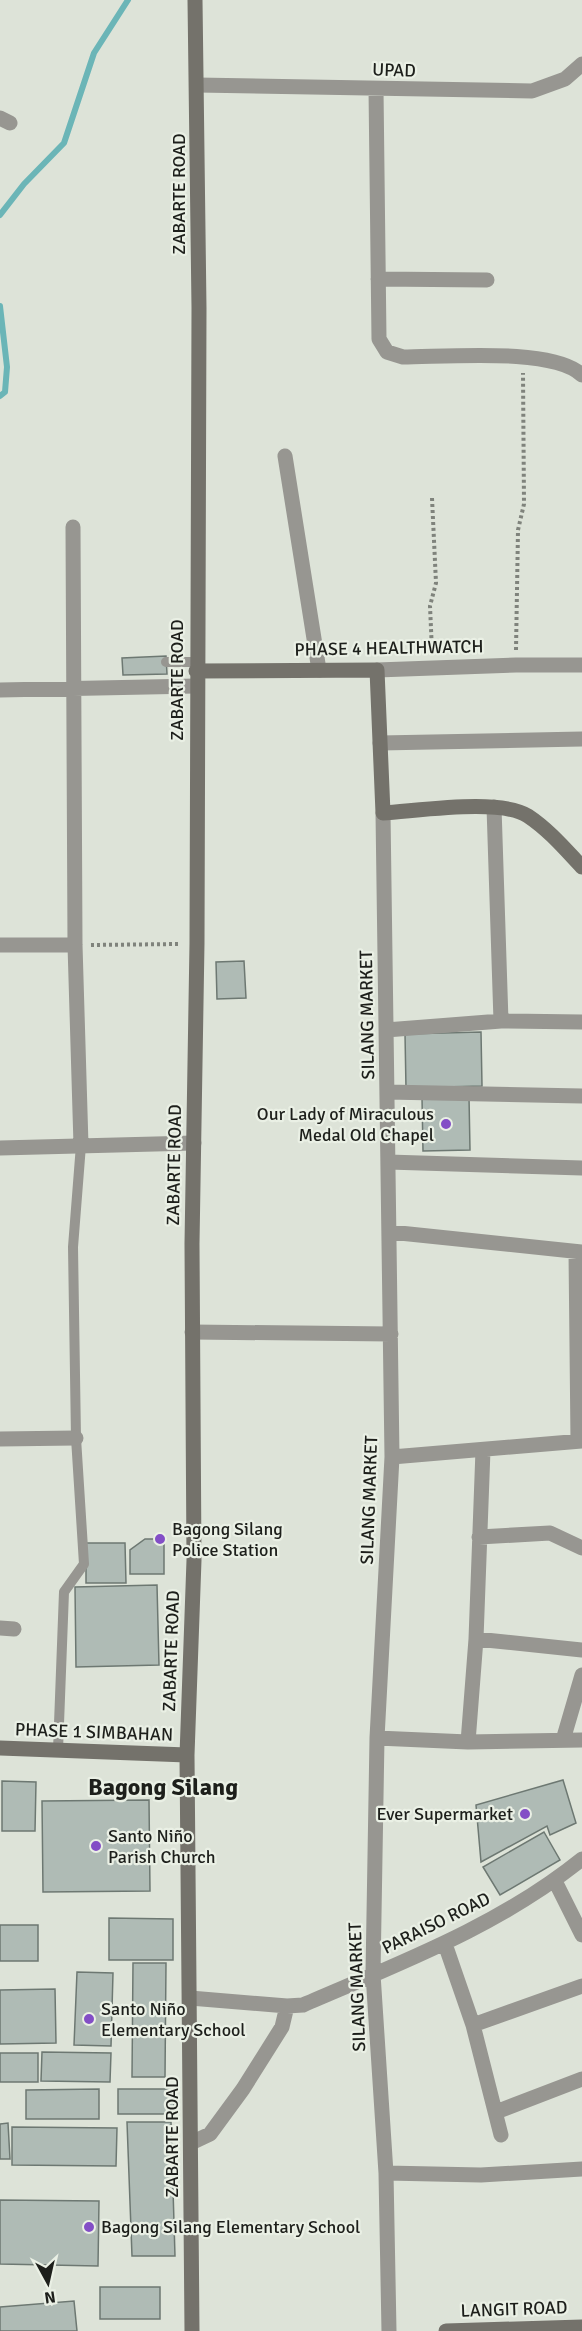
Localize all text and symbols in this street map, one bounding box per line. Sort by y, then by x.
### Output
street label: UPAD [372,58,416,82]
street label: ZABARTE ROAD [168,133,190,255]
street label: ZABARTE ROAD [166,619,188,741]
street label: PHASE 4 HEALTHWATCH [294,635,484,661]
street label: SILANG MARKET [355,950,379,1080]
place label: Our Lady of Miraculous Medal Old Chapel [257,1103,434,1146]
street label: ZABARTE ROAD [162,1104,186,1226]
marker: Our Lady of Miraculous Medal Old Chapel [439,1117,453,1131]
street label: SILANG MARKET [356,1435,382,1565]
place label: Bagong Silang Police Station [172,1518,283,1561]
marker: Bagong Silang Police Station [153,1532,167,1546]
street label: ZABARTE ROAD [158,1590,184,1712]
street label: PHASE 1 SIMBAHAN [15,1718,173,1746]
district label: Bagong Silang [88,1772,238,1802]
place label: Ever Supermarket [376,1803,513,1825]
marker: Ever Supermarket [518,1807,532,1821]
place label: Santo Niño Parish Church [108,1825,215,1868]
marker: Santo Niño Parish Church [89,1839,103,1853]
street label: PARAISO ROAD [378,1887,494,1959]
street label: SILANG MARKET [344,1922,370,2052]
place label: Santo Niño Elementary School [101,1998,246,2041]
marker: Santo Niño Elementary School [82,2012,96,2026]
street label: ZABARTE ROAD [161,2076,183,2198]
place label: Bagong Silang Elementary School [101,2216,360,2238]
marker: Bagong Silang Elementary School [82,2220,96,2234]
north arrow [18,2253,78,2313]
text: N [43,2286,57,2308]
street label: LANGIT ROAD [460,2296,568,2322]

